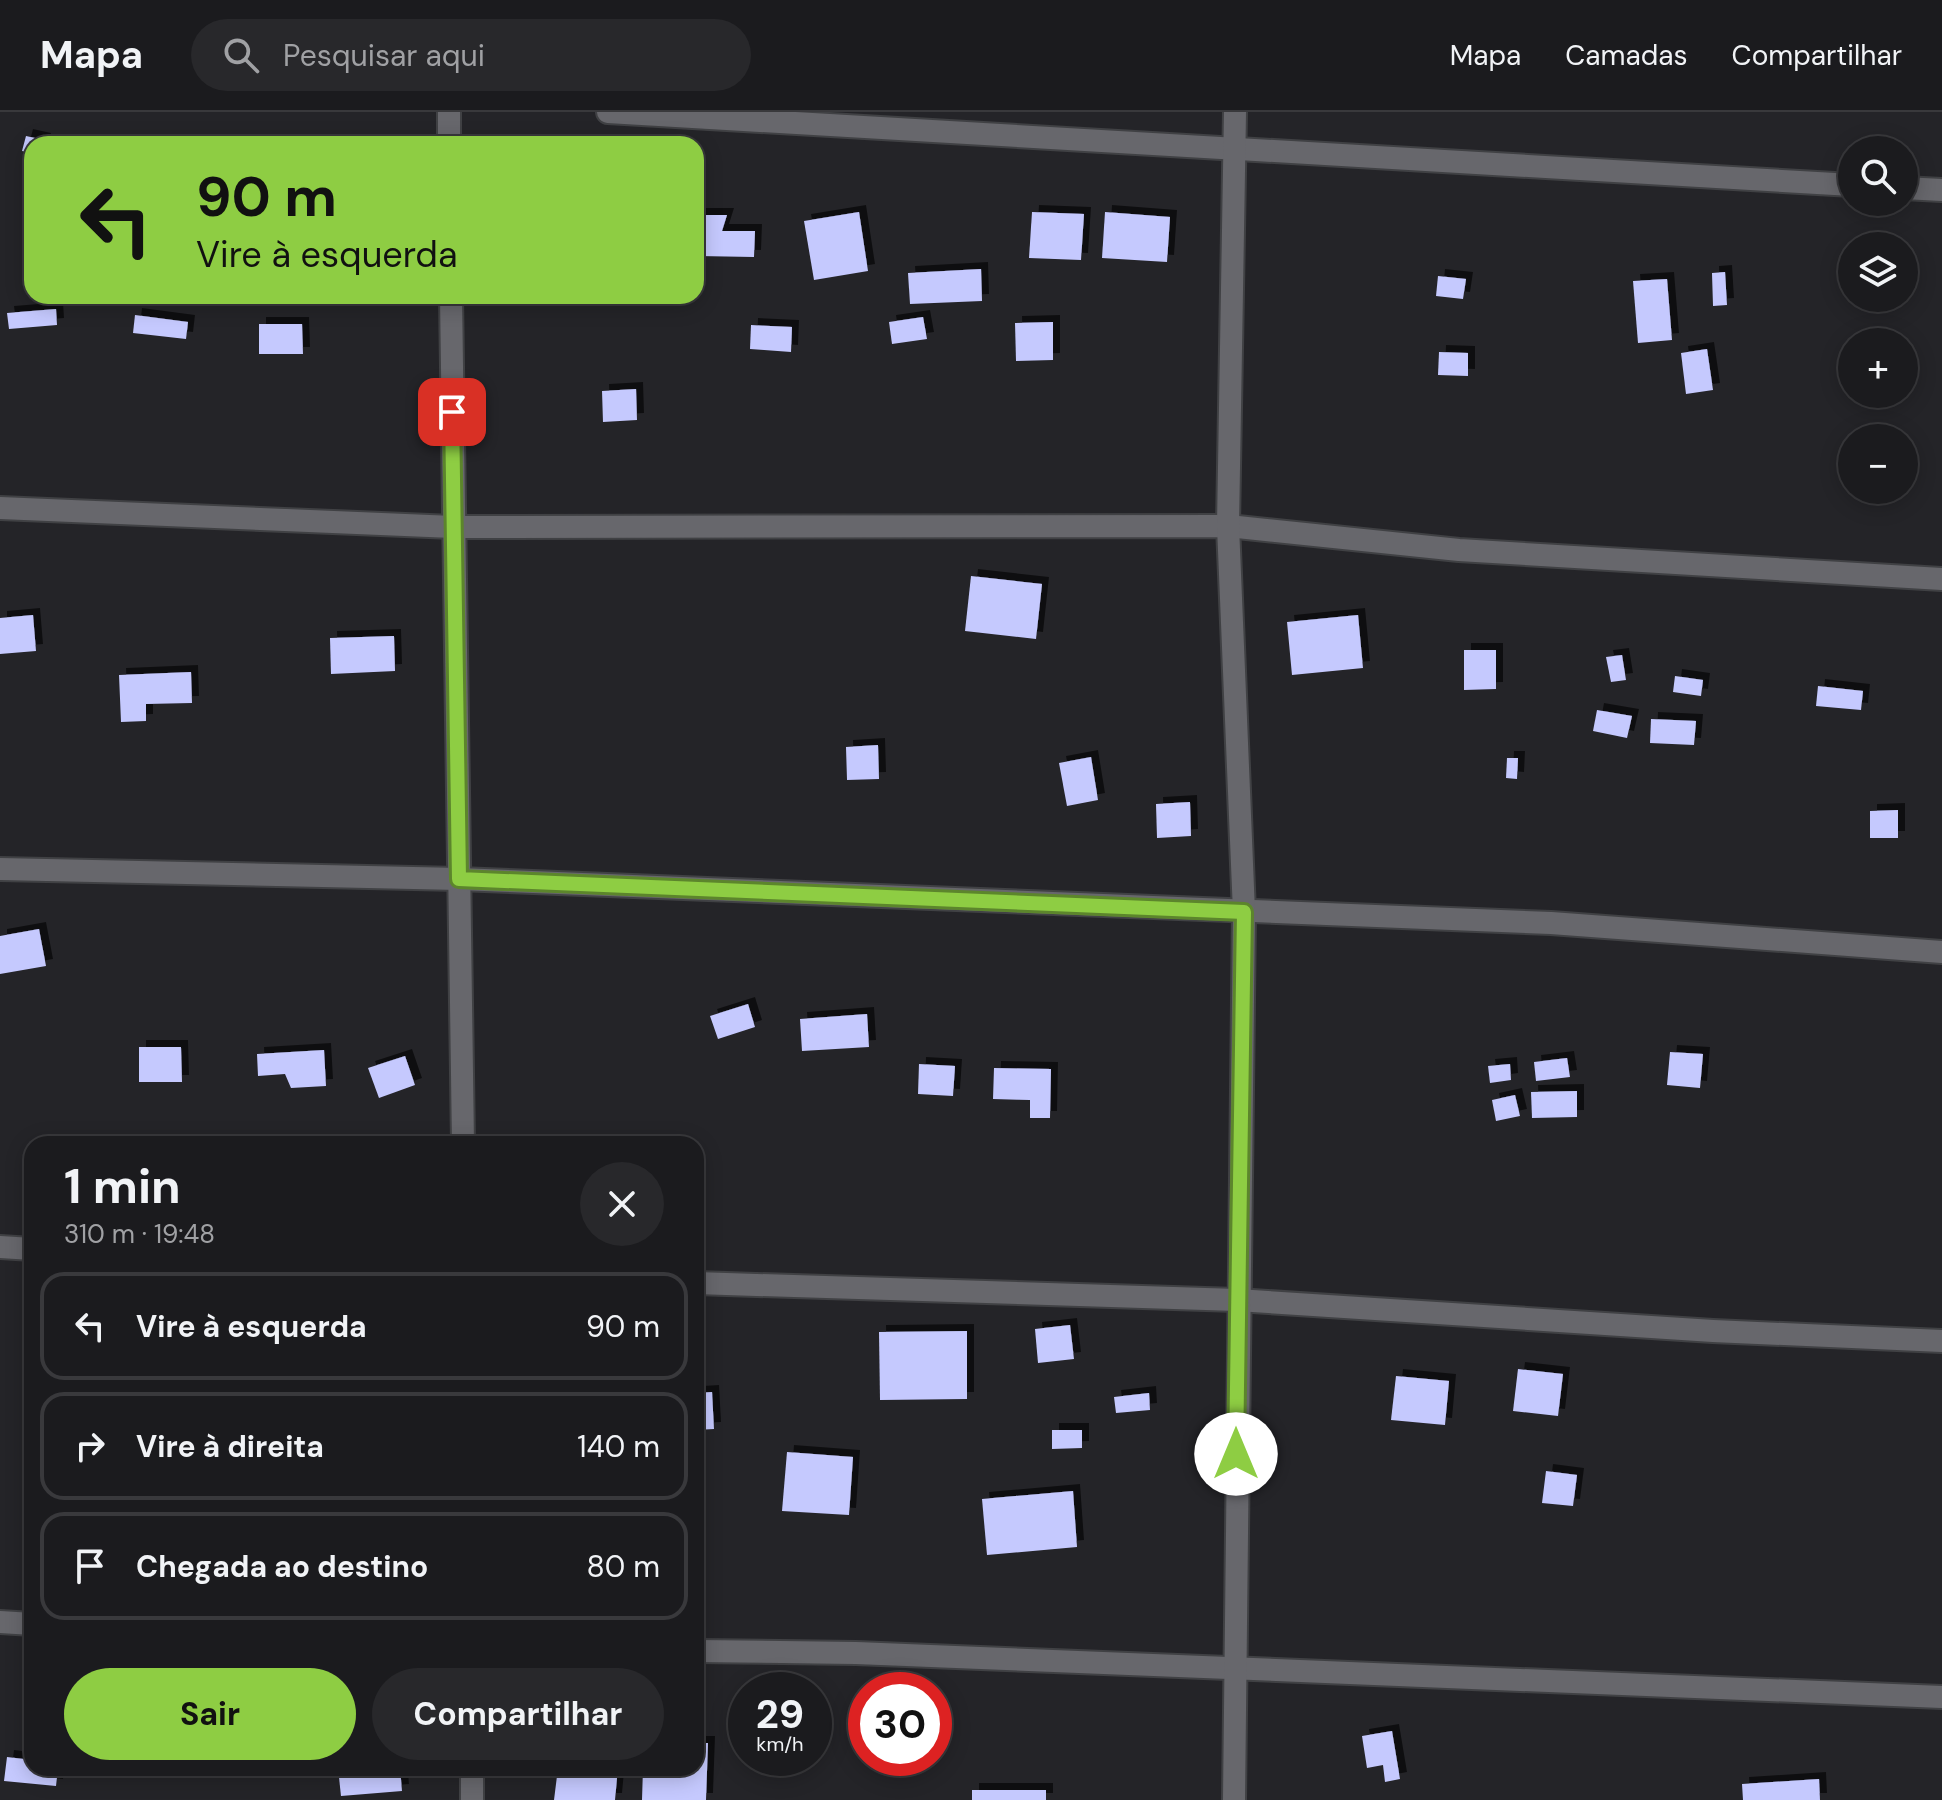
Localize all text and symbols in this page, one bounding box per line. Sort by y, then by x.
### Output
search box [191,19,751,91]
text: Mapa [40,30,143,80]
icon: search [219,33,263,77]
text: Pesquisar aqui [283,36,485,75]
text: Mapa [1450,37,1521,74]
text: Camadas [1565,37,1688,74]
text: Compartilhar [1732,37,1902,74]
map controls [1838,136,1918,504]
button: search [1838,136,1918,216]
text: 90 m [196,160,337,233]
icon: left [64,168,168,272]
text: Vire à esquerda [196,231,458,278]
button: layers [1838,232,1918,312]
button: + [1838,328,1918,408]
pin [418,378,486,446]
icon: arrive [430,390,474,434]
button: − [1838,424,1918,504]
text: 1 min [64,1155,181,1218]
button: close [580,1162,664,1246]
text: 310 m · 19:48 [64,1217,215,1251]
icon: left [68,1304,112,1348]
text: Vire à esquerda [136,1307,367,1346]
text: 90 m [586,1307,660,1346]
position arrow [1194,1412,1278,1496]
icon: right [68,1424,112,1468]
text: Vire à direita [136,1427,324,1466]
text: 140 m [577,1427,660,1466]
icon: arrive [68,1544,112,1588]
text: Chegada ao destino [136,1547,428,1586]
text: 80 m [587,1547,660,1586]
button: Sair [64,1668,356,1760]
button: Compartilhar [372,1668,664,1760]
speed limit sign: 30 [848,1672,952,1776]
text: 29 [756,1688,804,1740]
text: km/h [756,1731,804,1757]

